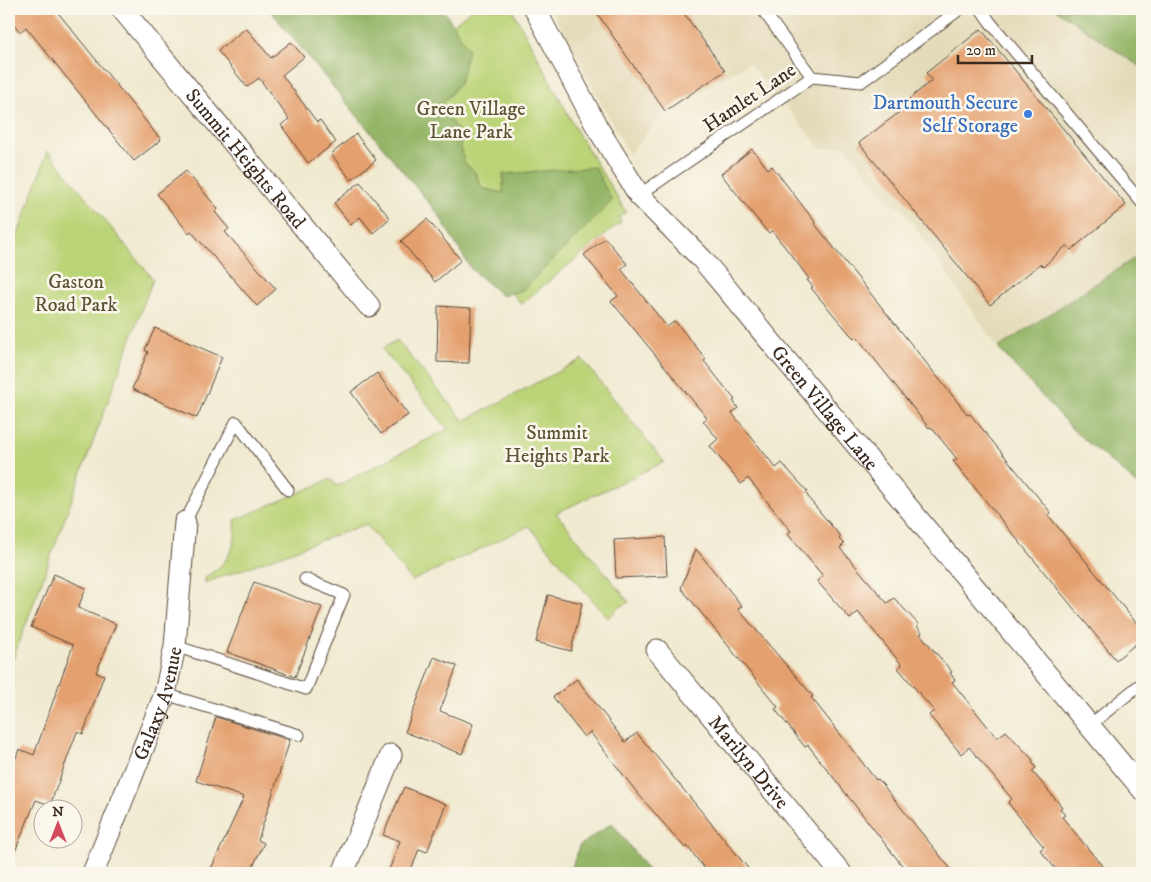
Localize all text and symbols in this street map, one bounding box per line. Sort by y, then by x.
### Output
scale bar [958,32,1032,64]
text: 20 m [966,41,996,60]
street label: Hamlet Lane [699,58,801,138]
street label: Summit Heights Road [179,84,310,234]
place label: Dartmouth Secure Self Storage [872,91,1018,139]
park label: Green Village Lane Park [417,97,525,145]
marker: Dartmouth Secure Self Storage [1022,108,1034,120]
park label: Gaston Road Park [34,270,118,318]
street label: Green Village Lane [765,341,883,476]
park label: Summit Heights Park [505,421,609,469]
street label: Galaxy Avenue [129,645,189,764]
street label: Marilyn Drive [702,711,794,815]
north arrow [32,800,82,850]
text: N [52,803,64,821]

